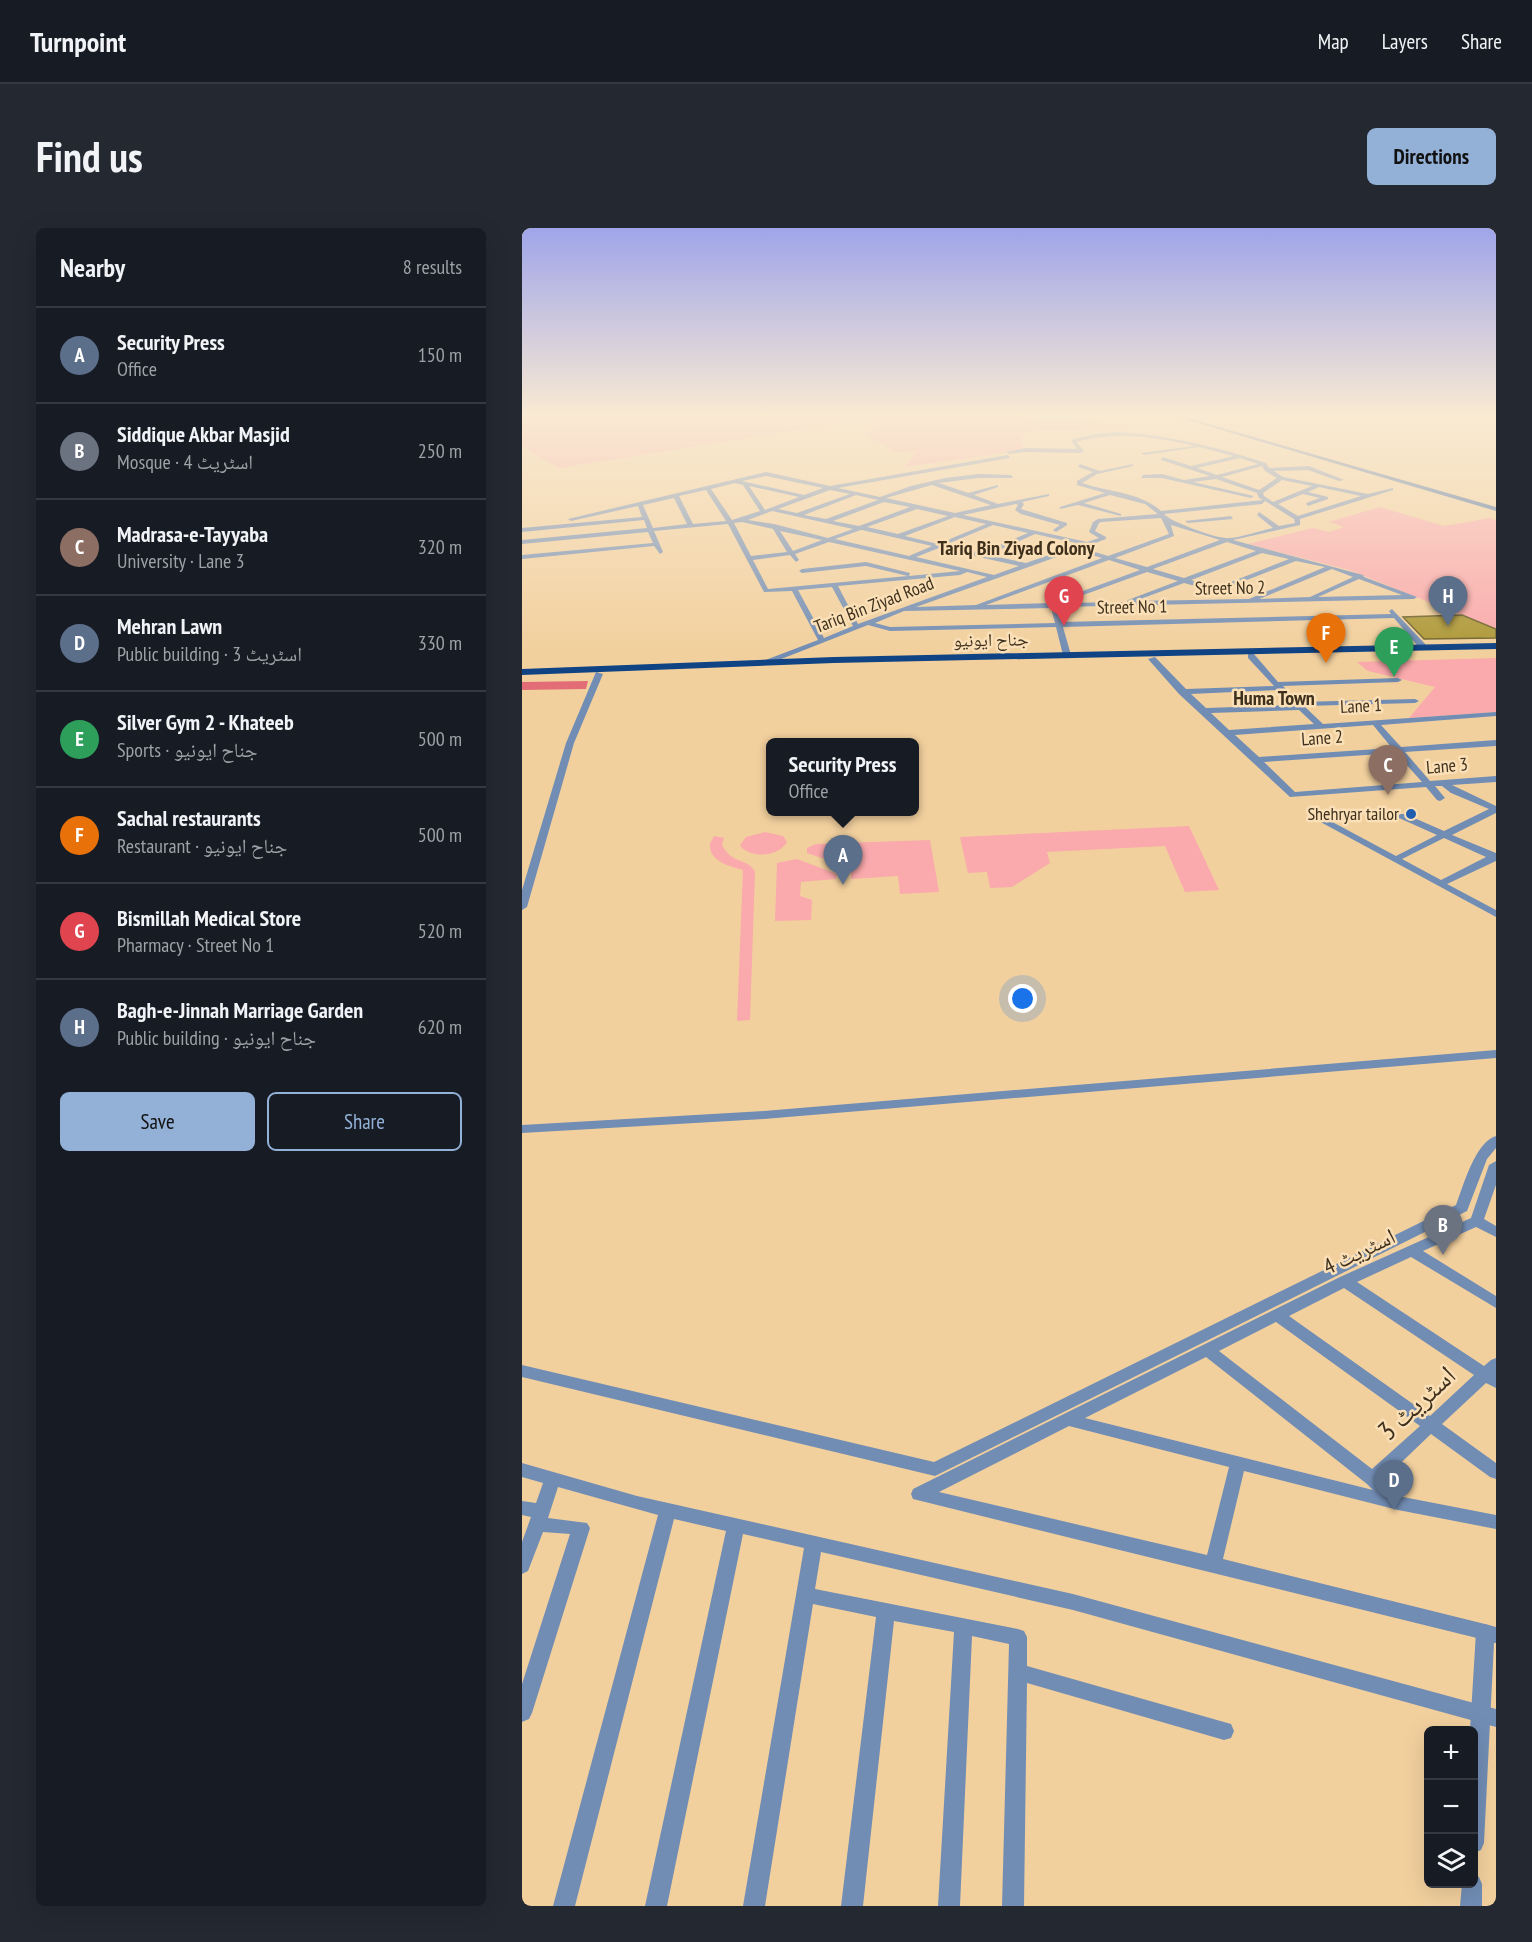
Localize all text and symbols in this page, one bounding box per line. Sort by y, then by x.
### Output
text: Turnpoint [30,23,126,60]
text: Map [1318,28,1349,55]
text: Layers [1382,28,1428,55]
text: Share [1461,28,1502,55]
button: Directions [1367,128,1496,185]
text: Find us [36,129,143,184]
text: Nearby [60,251,125,284]
text: 8 results [403,254,462,280]
text: Security Press [117,328,225,356]
text: A [74,342,85,368]
text: 150 m [418,342,462,368]
text: Office [117,356,157,382]
text: Siddique Akbar Masjid [117,420,290,448]
text: B [75,438,84,464]
text: 250 m [418,438,462,464]
text: Mosque · اسٹریٹ 4 [117,449,253,475]
text: Madrasa-e-Tayyaba [117,520,268,548]
text: C [75,534,84,560]
text: 320 m [418,534,462,560]
district label: Tariq Bin Ziyad Colony [937,535,1096,561]
text: University · Lane 3 [117,548,245,574]
street label: Tariq Bin Ziyad Road [811,571,937,638]
street label: Street No 2 [1195,575,1265,600]
pin: G [1044,576,1084,626]
pin: H [1428,576,1468,626]
street label: Street No 1 [1097,594,1167,619]
text: Mehran Lawn [117,612,222,640]
pin: F [1306,614,1346,663]
street label: جناح ایونیو [953,627,1029,653]
pin: E [1374,628,1414,677]
text: D [74,630,85,656]
text: 330 m [418,630,462,656]
text: Public building · اسٹریٹ 3 [117,641,302,667]
district label: Huma Town [1233,685,1315,711]
street label: Lane 1 [1340,693,1382,718]
text: Silver Gym 2 - Khateeb [117,708,294,736]
street label: Lane 2 [1300,725,1344,750]
text: E [75,726,84,752]
text: 500 m [418,726,462,752]
text: Sports · جناح ایونیو [117,737,258,763]
popup [766,738,919,816]
pin: C [1368,746,1408,795]
text: Security Press [789,750,896,778]
street label: Lane 3 [1425,752,1469,779]
text: Office [789,778,828,804]
place label: Shehryar tailor [1307,802,1399,825]
text: Sachal restaurants [117,804,261,832]
marker: Shehryar tailor [1404,807,1418,821]
text: F [75,822,84,848]
text: 500 m [418,822,462,848]
text: Restaurant · جناح ایونیو [117,833,287,859]
pin: A [824,836,862,885]
text: Bismillah Medical Store [117,904,301,932]
text: G [74,918,85,944]
text: 520 m [418,918,462,944]
text: Pharmacy · Street No 1 [117,932,274,958]
your location [1008,984,1037,1013]
text: Bagh-e-Jinnah Marriage Garden [117,996,363,1024]
text: H [74,1014,85,1040]
text: 620 m [418,1014,462,1040]
text: Public building · جناح ایونیو [117,1025,316,1051]
button: Save [60,1092,255,1151]
button: Share [267,1092,462,1151]
pin: B [1424,1206,1462,1255]
street label: اسٹریٹ 4 [1318,1222,1400,1280]
street label: اسٹریٹ 3 [1370,1358,1462,1447]
pin: D [1374,1460,1414,1510]
map controls [1424,1726,1478,1888]
button: + [1424,1726,1478,1780]
button: − [1424,1780,1478,1834]
button: layers [1424,1834,1478,1888]

